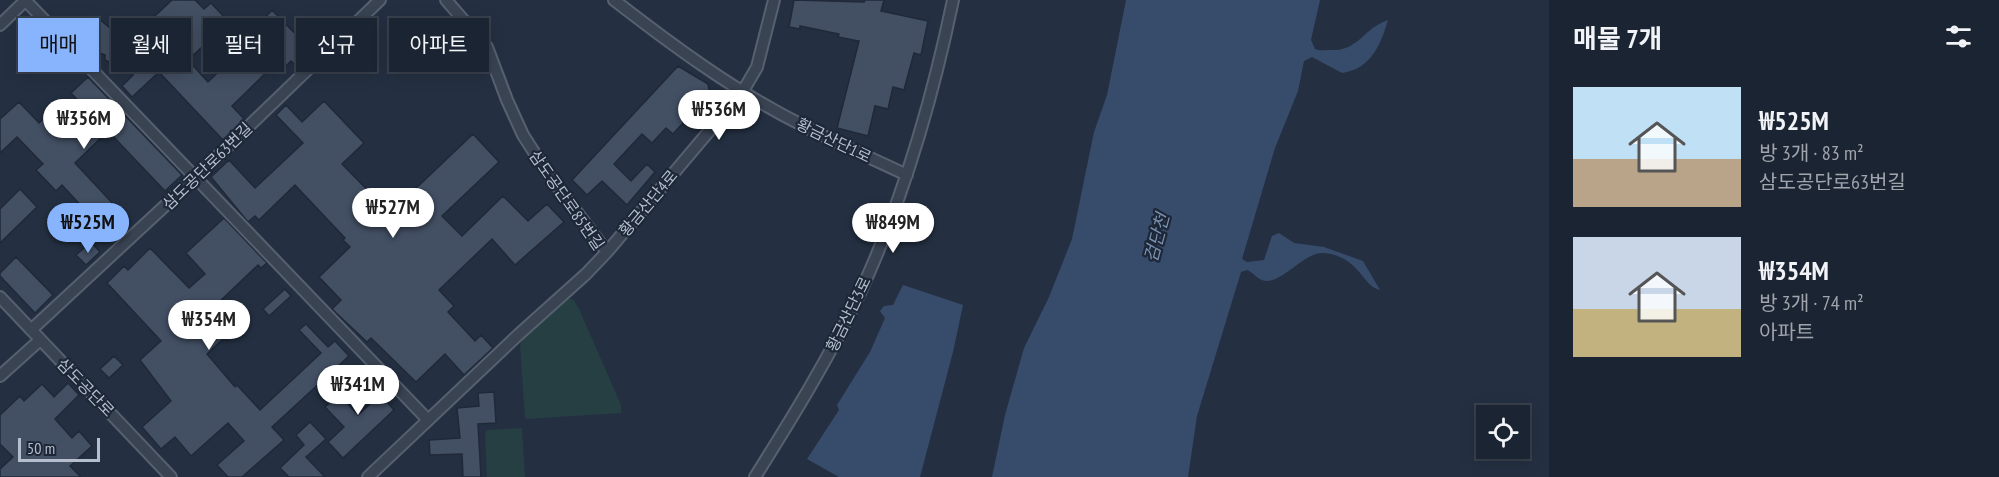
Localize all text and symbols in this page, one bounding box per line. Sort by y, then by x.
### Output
chip: 매매 [18,18,99,72]
chip: 월세 [111,18,191,72]
chip: 필터 [203,18,284,72]
chip: 신규 [296,18,377,72]
chip: 아파트 [389,18,489,72]
icon: filters [1942,20,1975,53]
text: 매물 7개 [1573,22,1663,55]
pin: ₩536M [677,90,761,141]
text: ₩536M [692,96,746,122]
pin: ₩356M [42,99,126,150]
text: ₩525M [1759,104,1829,137]
text: ₩356M [57,105,111,131]
icon: home [1621,111,1693,183]
street label: 황금산단1로 [793,113,875,167]
street label: 삼도공단로63번길 [158,118,256,214]
text: 방 3개 · 83 m² [1759,140,1864,166]
street label: 삼도공단로85번길 [525,146,609,254]
street label: 황금산단4로 [614,165,682,240]
text: 삼도공단로63번길 [1759,169,1906,195]
pin: ₩527M [351,188,435,239]
text: ₩527M [366,194,420,220]
pin: ₩525M [46,203,130,254]
pin: ₩849M [851,203,935,254]
text: ₩525M [61,209,115,235]
text: ₩849M [866,209,920,235]
water label: 검단천 [1139,209,1175,265]
text: ₩354M [1759,254,1829,287]
icon: home [1621,261,1693,333]
street label: 황금산단3로 [821,273,875,355]
text: 방 3개 · 74 m² [1759,290,1864,316]
pin: ₩354M [167,300,251,351]
text: ₩354M [182,306,236,332]
text: 아파트 [1759,319,1814,345]
street label: 삼도공단로 [53,354,119,421]
pin: ₩341M [316,365,400,416]
text: ₩341M [331,371,385,397]
map controls [1476,405,1530,459]
button: locate [1476,405,1530,459]
scale bar [18,435,100,462]
text: 50 m [27,438,55,458]

